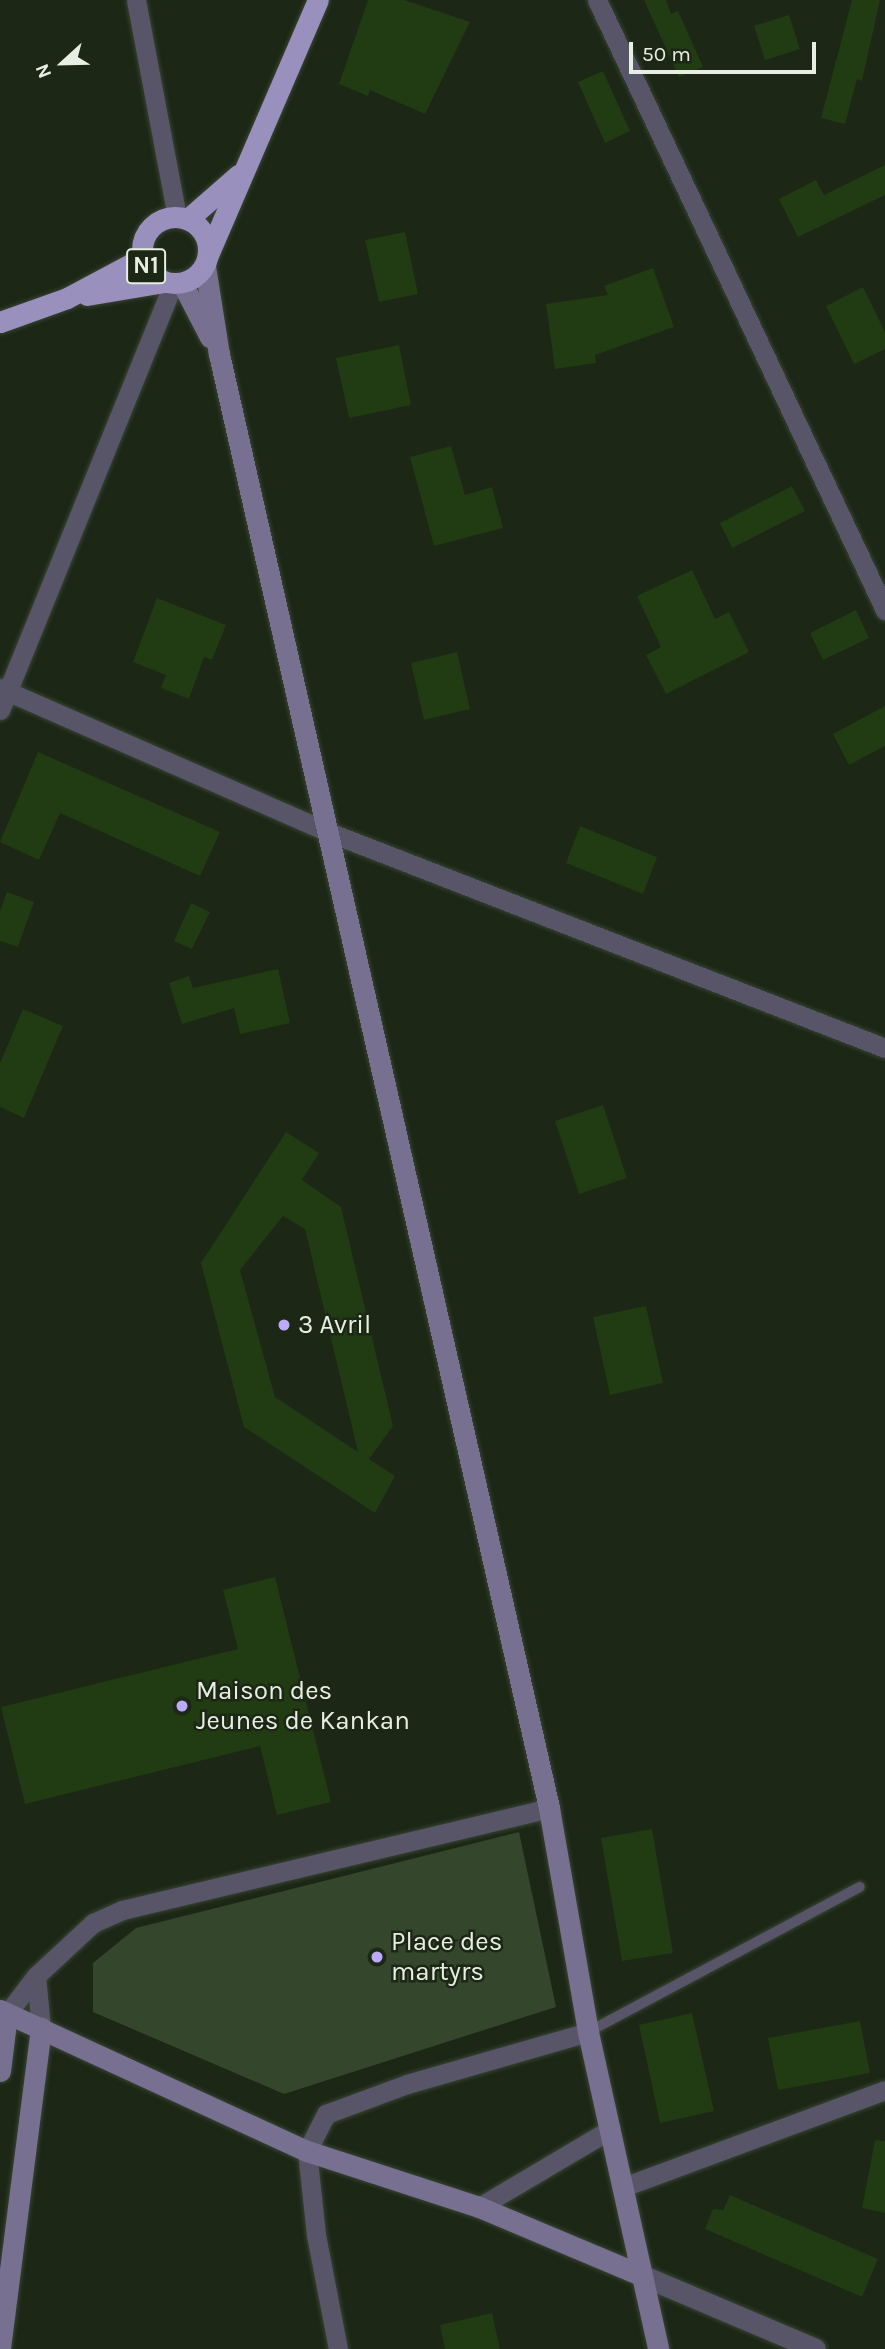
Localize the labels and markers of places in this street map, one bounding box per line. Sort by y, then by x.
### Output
place label: 3 Avril [298,1309,371,1341]
marker: 3 Avril [276,1317,292,1333]
place label: Maison des Jeunes de Kankan [196,1675,410,1736]
marker: Maison des Jeunes de Kankan [174,1698,190,1714]
place label: Place des martyrs [391,1926,502,1988]
marker: Place des martyrs [369,1949,385,1965]

